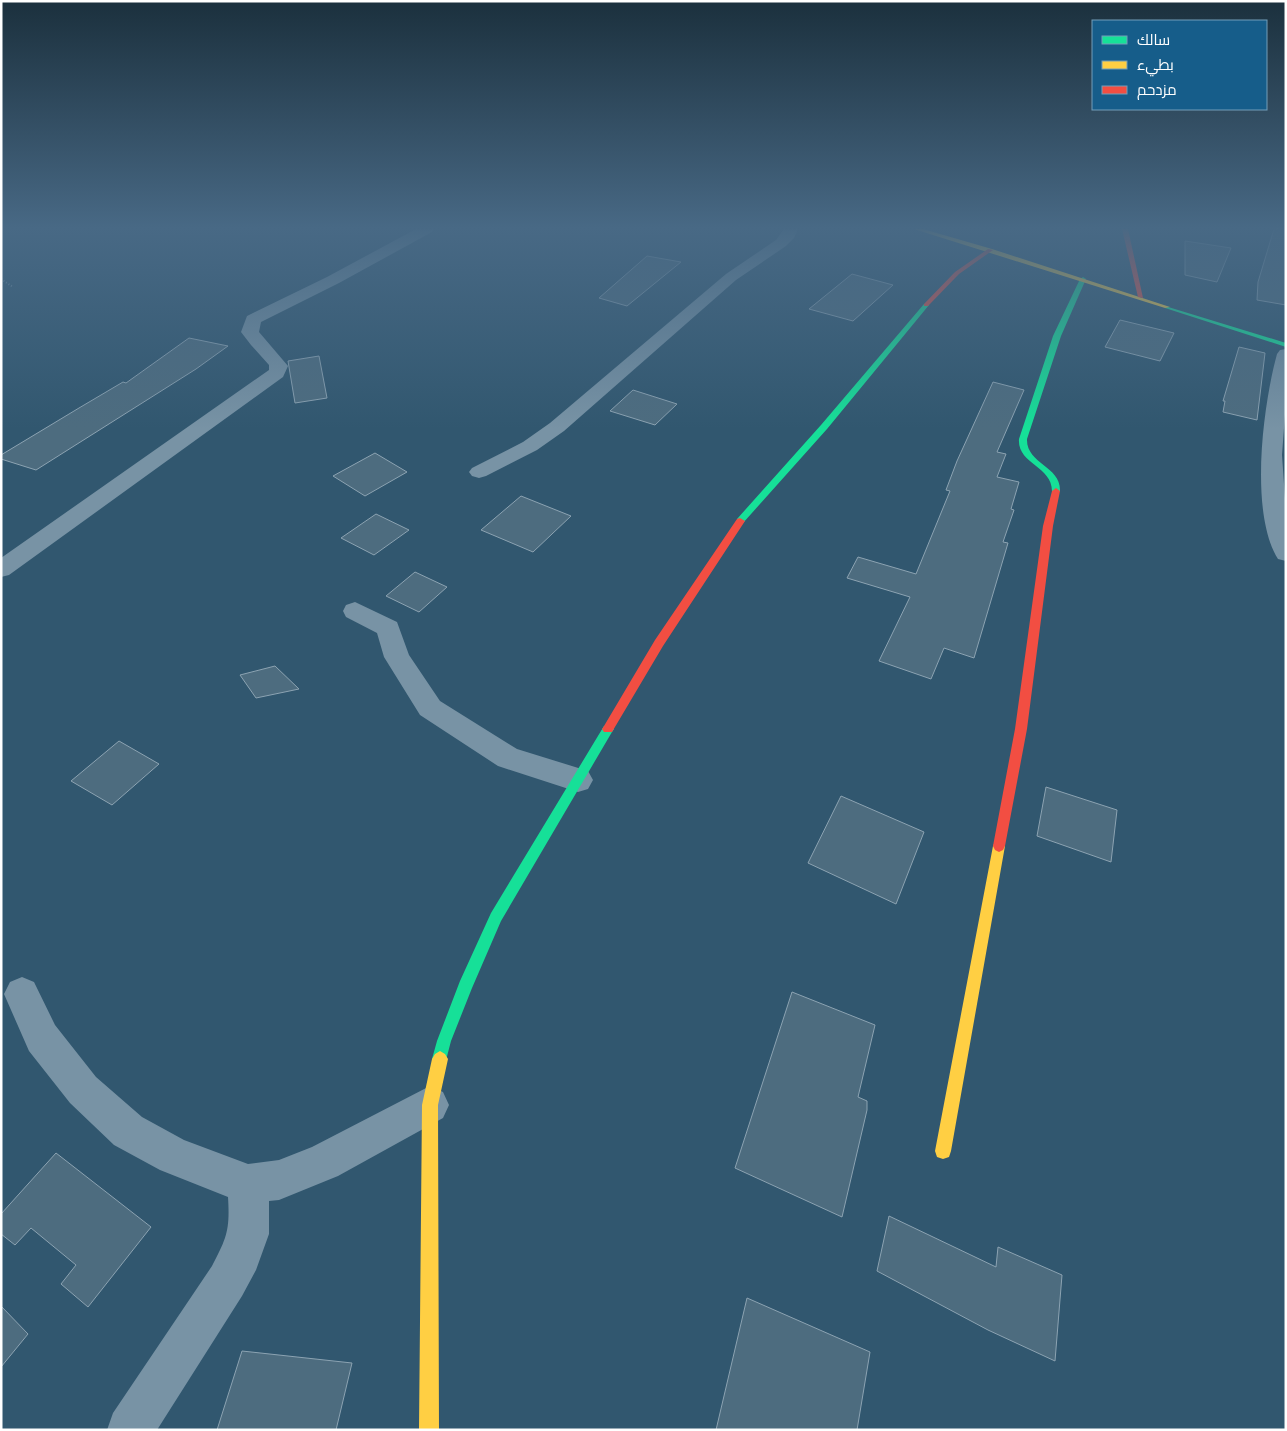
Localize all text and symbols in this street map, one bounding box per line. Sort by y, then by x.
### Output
legend [1092,20,1267,110]
text: سالك [1137,30,1170,49]
text: بطيء [1137,55,1174,77]
text: مزدحم [1137,80,1177,100]

